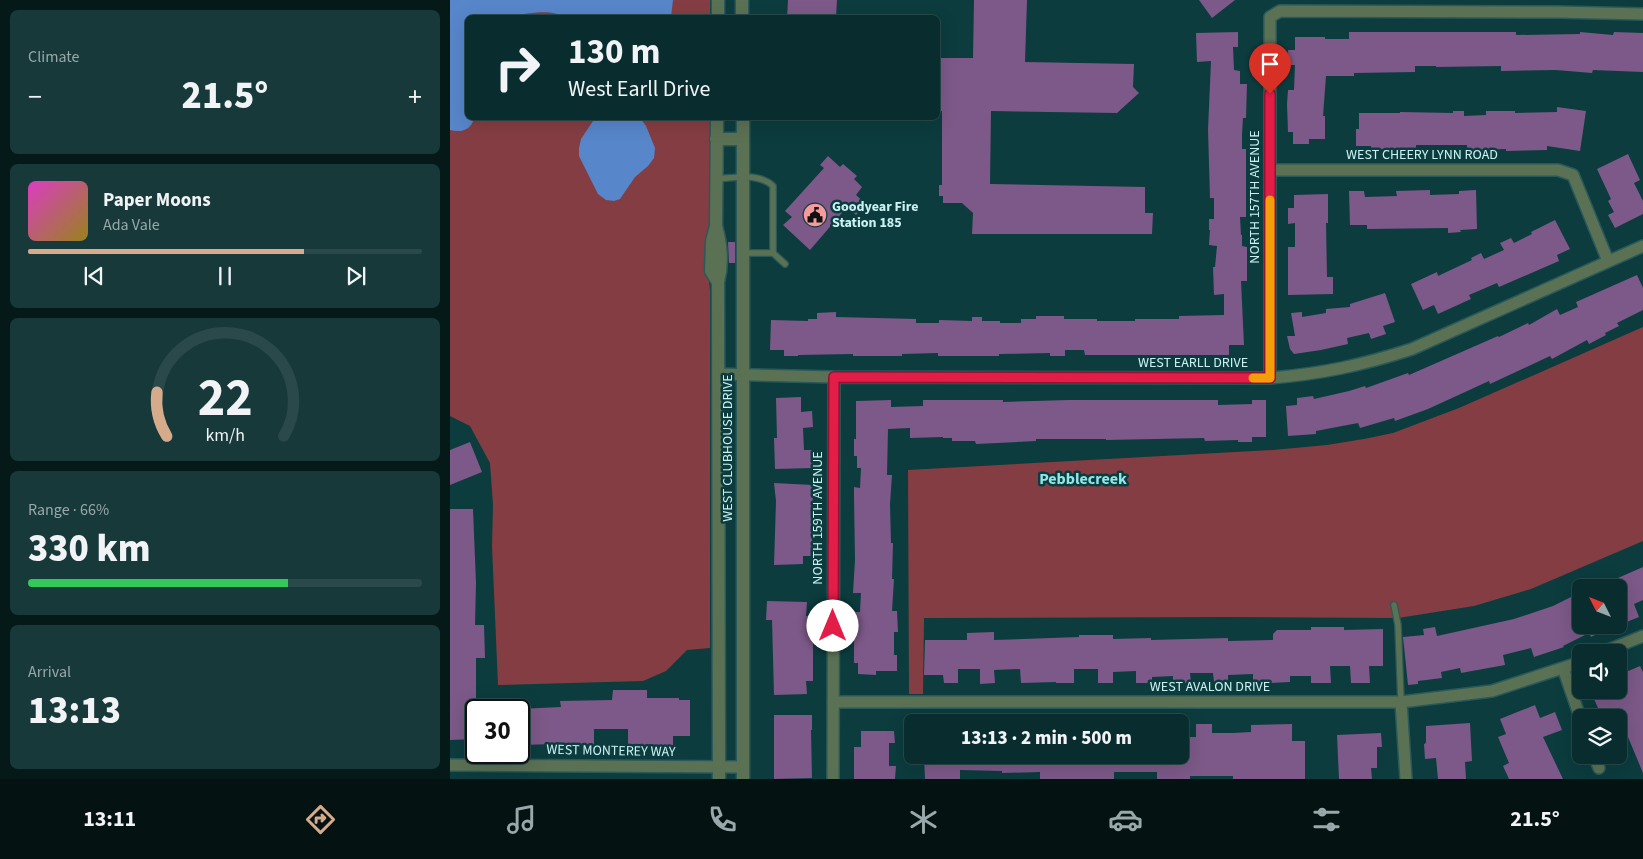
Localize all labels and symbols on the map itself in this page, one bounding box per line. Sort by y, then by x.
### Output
pin [1249,43,1291,94]
street label: NORTH 157TH AVENUE [1245,130,1265,264]
street label: WEST CHEERY LYNN ROAD [1346,145,1498,165]
place label: Goodyear Fire Station 185 [832,197,918,233]
public building icon: Goodyear Fire Station 185 [802,202,828,228]
street label: WEST EARLL DRIVE [1138,353,1248,373]
street label: WEST CLUBHOUSE DRIVE [718,374,738,522]
street label: NORTH 159TH AVENUE [808,451,828,585]
district label: Pebblecreek [1039,468,1127,490]
north arrow [1572,579,1628,634]
position arrow [806,599,858,651]
street label: WEST AVALON DRIVE [1150,677,1270,697]
speed limit sign: 30 [465,699,530,764]
street label: WEST MONTEREY WAY [546,740,676,762]

